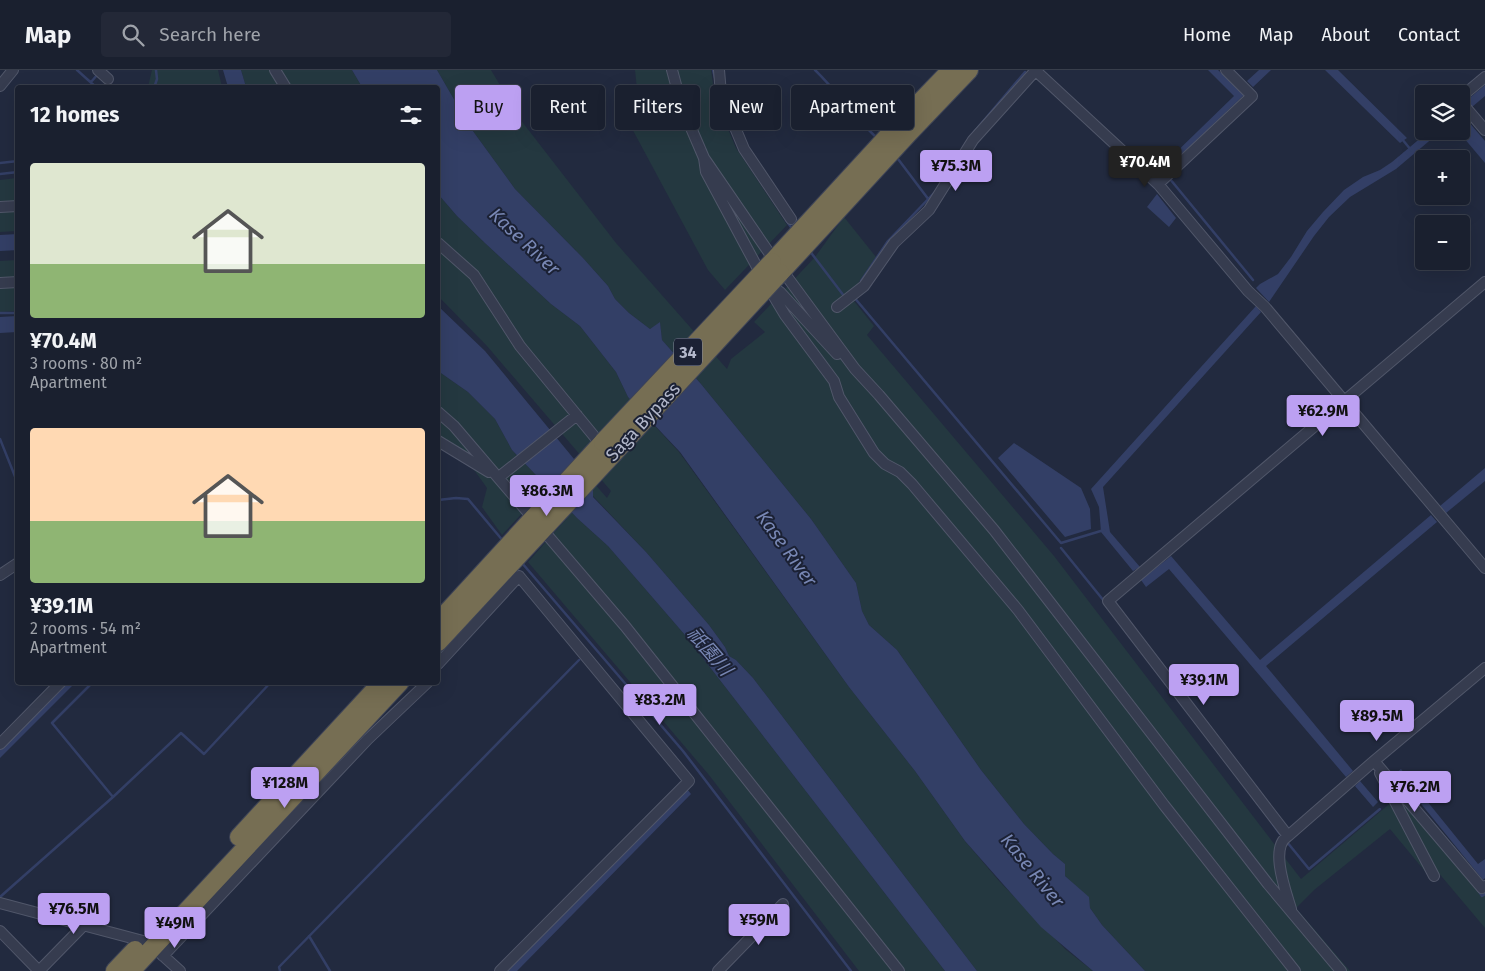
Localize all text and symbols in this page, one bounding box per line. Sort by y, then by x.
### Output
search box [101,12,451,57]
text: Map [25,21,71,49]
icon: search [119,21,147,49]
text: Search here [159,23,261,46]
text: Home [1183,24,1231,46]
text: Map [1259,24,1293,46]
text: About [1321,24,1370,46]
text: Contact [1398,24,1460,46]
chip: Buy [455,85,521,130]
chip: Rent [531,85,605,130]
chip: Filters [615,85,700,130]
chip: New [710,85,781,130]
chip: Apartment [791,85,914,130]
map controls [1415,85,1470,270]
button: layers [1415,85,1470,140]
icon: filters [397,101,425,129]
text: 12 homes [30,102,119,128]
pin: ¥70.4M [1104,146,1186,188]
pin: ¥75.3M [915,150,997,192]
button: + [1415,150,1470,205]
text: ¥70.4M [1120,152,1170,171]
text: ¥75.3M [931,156,981,175]
icon: home [183,196,273,286]
water label: Kase River [485,203,565,280]
button: − [1415,215,1470,270]
text: ¥70.4M [30,328,97,354]
road number: 34 [674,338,702,366]
text: 3 rooms · 80 m² [30,354,142,373]
text: Apartment [30,373,107,392]
street label: Saga Bypass [601,378,685,466]
pin: ¥62.9M [1282,394,1364,437]
text: ¥62.9M [1298,401,1348,420]
icon: home [183,461,273,551]
pin: ¥86.3M [506,474,588,517]
text: ¥86.3M [521,481,573,500]
water label: Kase River [751,506,822,591]
text: ¥39.1M [30,593,93,619]
text: 2 rooms · 54 m² [30,619,141,638]
water label: 祇園川 [682,622,738,682]
text: Apartment [30,638,107,657]
pin: ¥39.1M [1163,664,1245,706]
text: ¥39.1M [1180,670,1228,689]
pin: ¥83.2M [619,684,701,726]
text: ¥83.2M [634,690,686,709]
pin: ¥89.5M [1336,700,1418,742]
text: ¥89.5M [1351,706,1403,725]
pin: ¥128M [250,766,320,809]
pin: ¥76.2M [1374,770,1456,813]
text: ¥128M [262,773,308,792]
text: ¥76.2M [1390,777,1440,796]
water label: Kase River [996,829,1070,912]
pin: ¥76.5M [33,892,115,935]
text: ¥76.5M [49,899,99,918]
pin: ¥59M [729,904,789,946]
pin: ¥49M [145,906,205,949]
text: ¥59M [740,910,778,929]
text: ¥49M [155,913,195,932]

